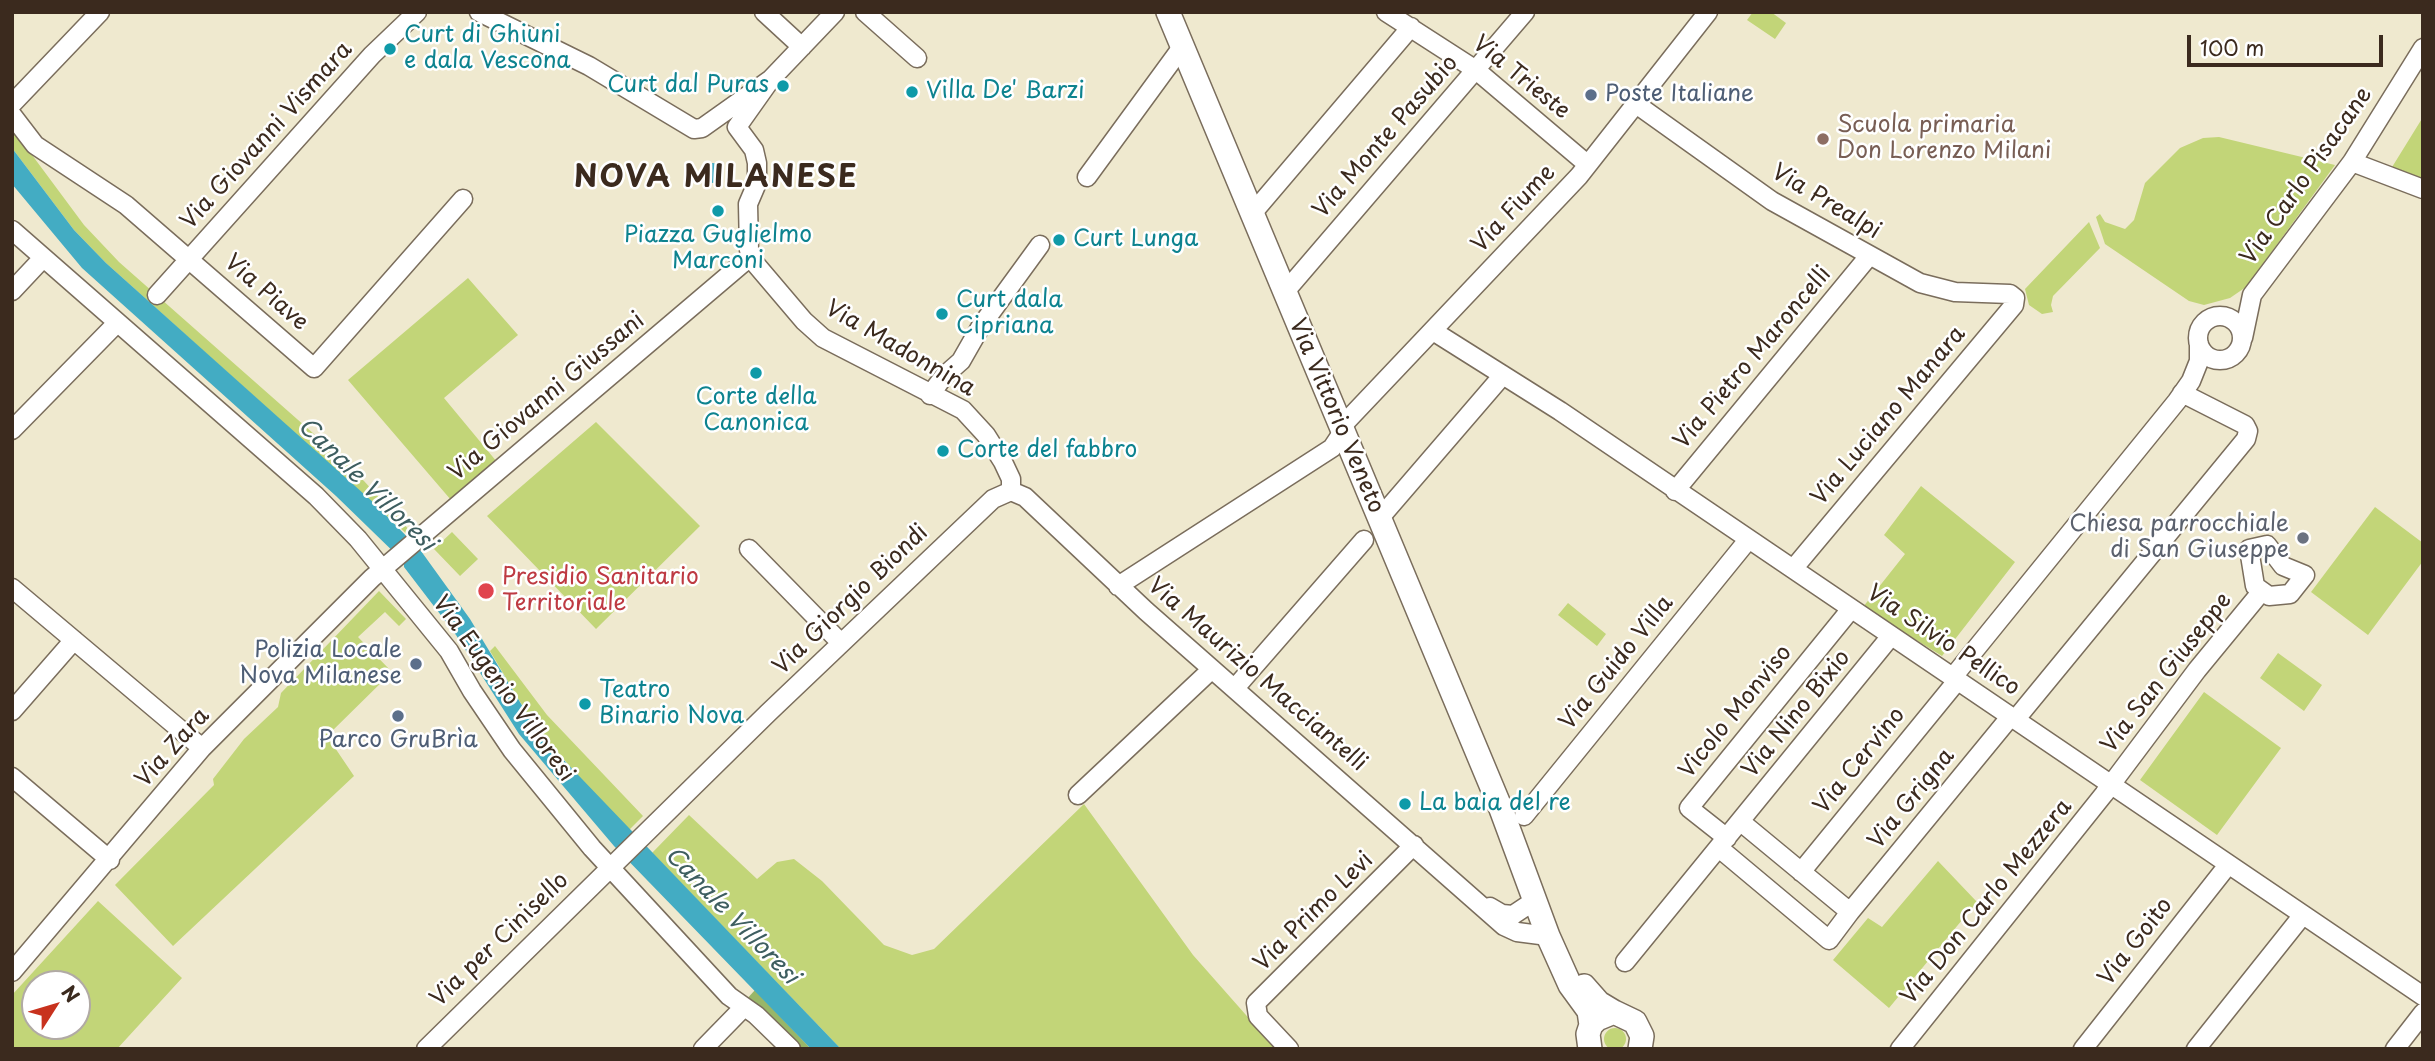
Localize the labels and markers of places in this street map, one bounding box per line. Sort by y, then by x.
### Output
place label: Curt di Ghiuni e dala Vescona [404,22,571,76]
marker: Curt di Ghiuni e dala Vescona [382,41,398,57]
place label: Curt dal Puras [607,72,769,100]
marker: Curt dal Puras [775,78,791,94]
place label: Villa De' Barzi [926,78,1085,106]
place label: Poste Italiane [1605,81,1754,109]
marker: Villa De' Barzi [904,84,920,100]
marker: Poste Italiane [1583,87,1599,103]
place label: Scuola primaria Don Lorenzo Milani [1837,112,2052,166]
marker: Scuola primaria Don Lorenzo Milani [1815,131,1831,147]
marker: Piazza Guglielmo Marconi [710,203,726,219]
place label: Piazza Guglielmo Marconi [624,222,812,276]
place label: Curt Lunga [1073,226,1198,254]
marker: Curt Lunga [1051,232,1067,248]
place label: Curt dala Cipriana [956,287,1063,341]
marker: Curt dala Cipriana [934,306,950,322]
marker: Corte della Canonica [748,365,764,381]
place label: Corte della Canonica [695,384,817,438]
place label: Corte del fabbro [957,437,1137,465]
marker: Corte del fabbro [935,443,951,459]
place label: Chiesa parrocchiale di San Giuseppe [2069,511,2289,565]
marker: Chiesa parrocchiale di San Giuseppe [2295,530,2311,546]
place label: Presidio Sanitario Territoriale [502,564,699,618]
marker: Presidio Sanitario Territoriale [476,581,496,601]
place label: Polizia Locale Nova Milanese [239,637,402,691]
marker: Polizia Locale Nova Milanese [408,656,424,672]
place label: Teatro Binario Nova [599,677,744,731]
marker: Teatro Binario Nova [577,696,593,712]
marker: Parco GruBrìa [390,708,406,724]
place label: Parco GruBrìa [318,727,478,755]
place label: La baia del re [1419,790,1571,818]
marker: La baia del re [1397,796,1413,812]

